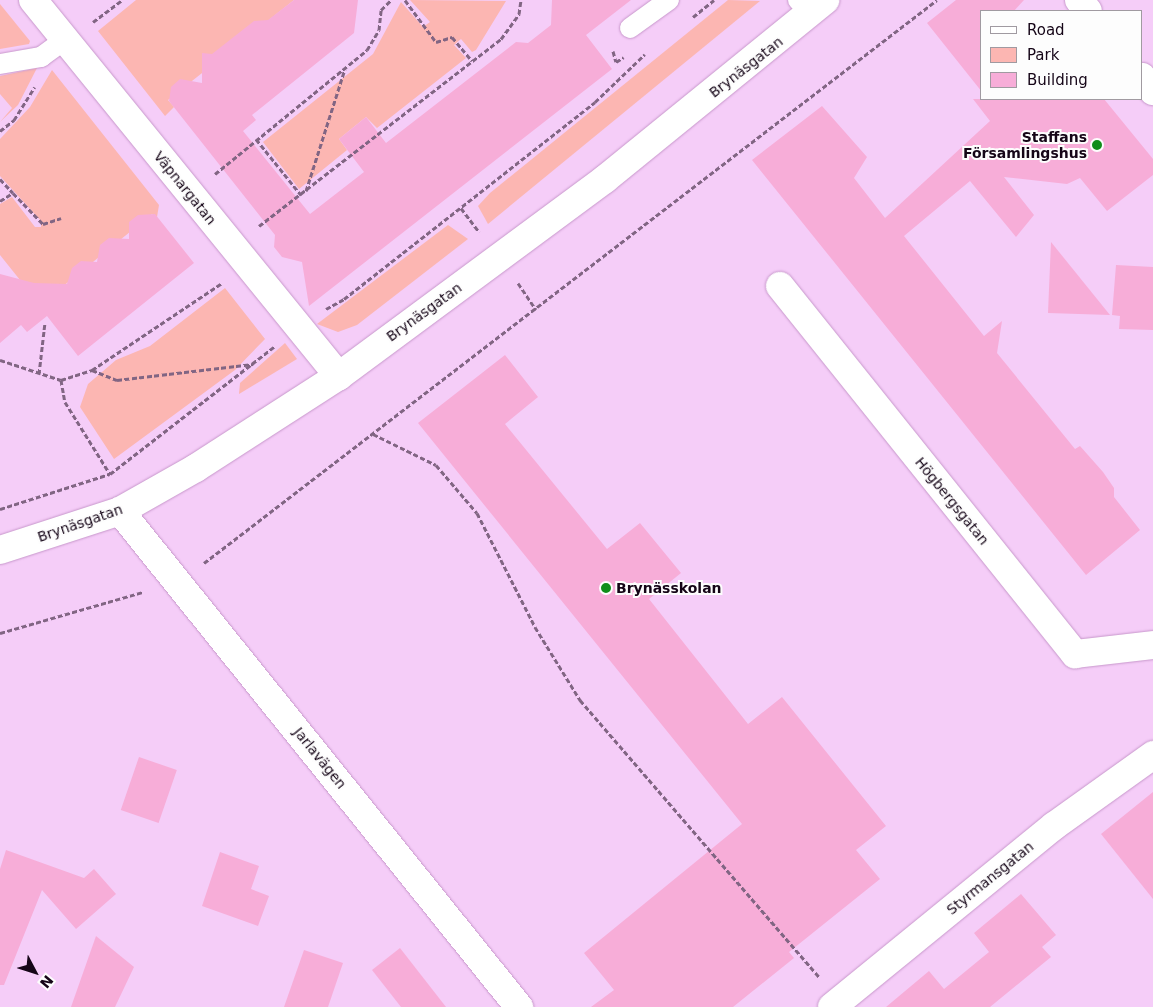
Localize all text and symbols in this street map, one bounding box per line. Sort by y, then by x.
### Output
legend [980,10,1143,100]
text: Road [1027,21,1065,39]
street label: Brynäsgatan [706,33,786,101]
text: Park [1027,46,1059,64]
text: Building [1027,71,1088,89]
place label: Staffans Församlingshus [963,129,1087,162]
marker: Staffans Församlingshus [1091,139,1103,151]
street label: Väpnargatan [150,148,220,228]
street label: Brynäsgatan [383,279,465,345]
street label: Högbergsgatan [912,454,992,548]
street label: Brynäsgatan [35,501,125,545]
place label: Brynässkolan [616,580,722,596]
marker: Brynässkolan [600,582,612,594]
street label: Jarlavägen [290,724,350,792]
street label: Styrmansgatan [943,838,1037,918]
north arrow [10,947,60,997]
text: N [37,972,56,991]

